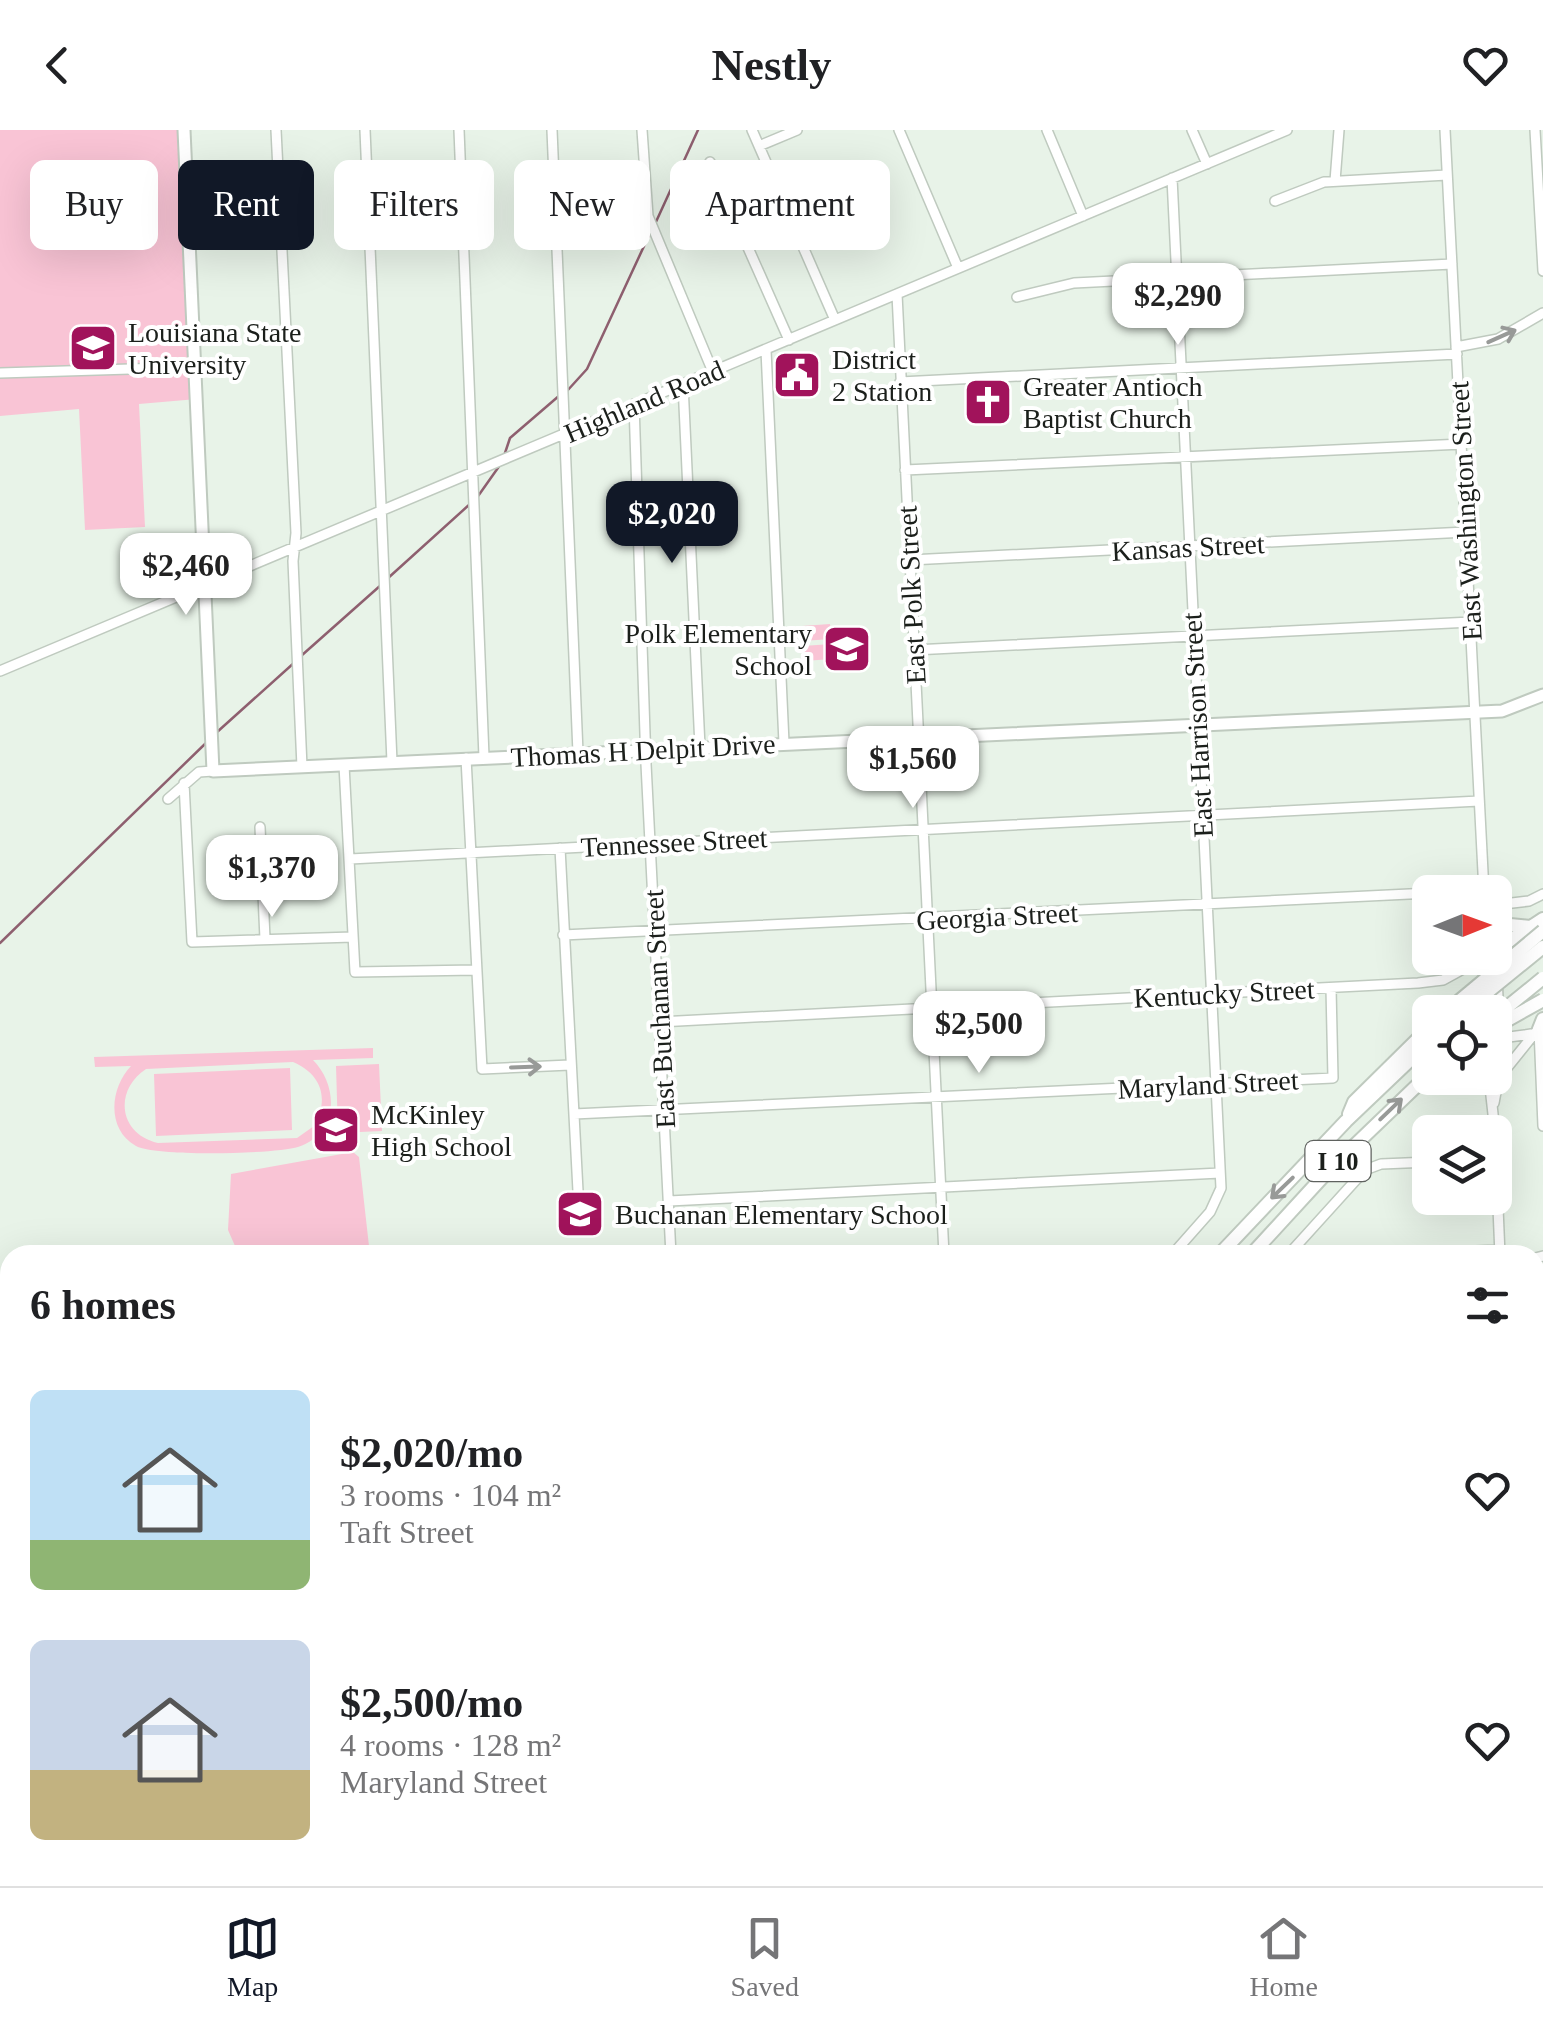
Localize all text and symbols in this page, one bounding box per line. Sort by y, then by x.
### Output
icon: back [30,38,85,93]
icon: heart [1458,38,1513,93]
text: Nestly [712,40,831,90]
chip: Buy [30,160,158,250]
chip: Rent [178,160,314,250]
chip: Filters [334,160,494,250]
chip: New [514,160,650,250]
chip: Apartment [670,160,890,250]
pin: $2,290 [1097,263,1259,348]
text: $2,290 [1134,277,1222,313]
place label: Louisiana State University [128,317,301,380]
school or university icon: Louisiana State University [67,322,119,374]
one-way arrow [1486,326,1517,344]
place label: District 2 Station [832,344,932,407]
public building icon: District 2 Station [771,349,823,401]
street label: Highland Road [560,354,729,449]
place label: Greater Antioch Baptist Church [1023,371,1203,434]
church icon: Greater Antioch Baptist Church [962,376,1014,428]
street label: East Washington Street [1443,380,1488,642]
pin: $2,020 [591,481,753,566]
text: $2,020 [628,495,716,531]
street label: East Polk Street [891,505,932,685]
street label: Kansas Street [1111,528,1266,567]
pin: $2,460 [105,533,267,618]
text: $2,460 [142,547,230,583]
street label: East Harrison Street [1176,611,1219,838]
place label: Polk Elementary School [625,618,812,681]
school or university icon: Polk Elementary School [821,623,873,675]
pin: $1,560 [832,726,994,811]
street label: Thomas H Delpit Drive [510,728,776,773]
text: $1,560 [869,740,957,776]
street label: Tennessee Street [580,822,768,863]
pin: $1,370 [191,835,353,920]
text: $1,370 [228,849,316,885]
north arrow [1412,875,1512,975]
map controls [1412,875,1512,1215]
street label: East Buchanan Street [638,888,681,1129]
street label: Georgia Street [915,897,1079,936]
street label: Kentucky Street [1133,973,1316,1014]
pin: $2,500 [898,991,1060,1076]
button: locate [1412,995,1512,1095]
text: $2,500 [935,1005,1023,1041]
one-way arrow [510,1057,542,1076]
street label: Maryland Street [1117,1064,1300,1105]
one-way arrow [1379,1097,1403,1121]
place label: McKinley High School [371,1099,512,1162]
school or university icon: McKinley High School [310,1104,362,1156]
button: layers [1412,1115,1512,1215]
road number: I 10 [1306,1141,1370,1181]
one-way arrow [1271,1176,1295,1200]
school or university icon: Buchanan Elementary School [554,1188,606,1240]
place label: Buchanan Elementary School [615,1199,948,1230]
icon: filters [1460,1278,1515,1333]
text: 6 homes [30,1282,176,1328]
icon: home [110,1430,230,1550]
text: $2,020/mo [340,1430,523,1476]
icon: heart [1460,1463,1515,1518]
text: 3 rooms · 104 m² [340,1477,561,1513]
text: Taft Street [340,1514,474,1550]
icon: home [110,1680,230,1800]
text: $2,500/mo [340,1680,523,1726]
icon: heart [1460,1713,1515,1768]
text: 4 rooms · 128 m² [340,1727,561,1763]
text: Maryland Street [340,1764,547,1800]
tab: Map [225,1911,280,2003]
tab: Saved [731,1911,799,2003]
tab: Home [1249,1911,1318,2003]

